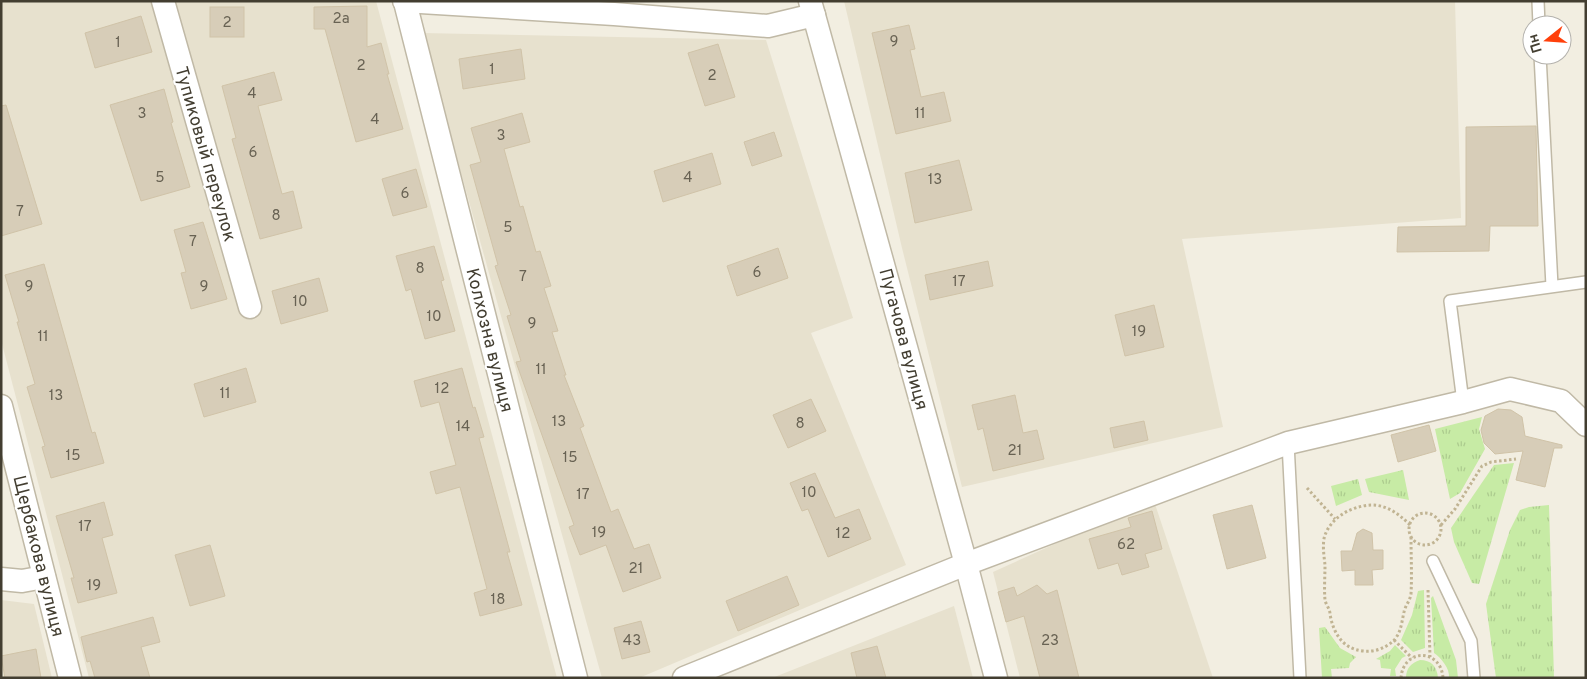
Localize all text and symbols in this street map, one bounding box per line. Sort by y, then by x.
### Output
house number: 2а [332,10,350,29]
house number: 2 [222,14,232,33]
north arrow [1522,15,1572,65]
text: Пн [1525,32,1547,55]
house number: 9 [890,33,898,52]
house number: 1 [115,34,121,53]
house number: 2 [356,57,366,76]
house number: 1 [489,61,495,80]
street label: Тупиковый переулок [169,64,241,245]
house number: 2 [707,67,717,86]
house number: 4 [247,85,257,104]
house number: 3 [137,105,147,124]
house number: 11 [914,105,926,124]
house number: 4 [370,111,380,130]
house number: 3 [496,127,506,146]
house number: 6 [249,144,258,163]
house number: 5 [155,169,165,188]
house number: 4 [683,169,693,188]
house number: 13 [928,171,942,190]
house number: 6 [401,185,410,204]
house number: 7 [16,203,24,222]
house number: 8 [271,207,281,226]
house number: 5 [503,219,513,238]
house number: 7 [189,233,197,252]
house number: 8 [415,260,425,279]
house number: 6 [753,264,762,283]
street label: Колхозна вулиця [460,266,518,415]
street label: Пугачова вулиця [873,266,933,413]
house number: 7 [519,268,527,287]
house number: 17 [952,273,966,292]
house number: 9 [25,278,33,297]
house number: 9 [200,278,208,297]
house number: 10 [292,293,308,312]
house number: 10 [426,308,442,327]
house number: 9 [528,315,536,334]
house number: 19 [1132,323,1146,342]
house number: 11 [37,328,49,347]
house number: 11 [535,361,547,380]
house number: 12 [435,380,449,399]
house number: 11 [219,385,231,404]
house number: 13 [49,387,63,406]
house number: 13 [552,413,566,432]
house number: 8 [795,415,805,434]
house number: 14 [456,418,470,437]
house number: 21 [1008,442,1022,461]
house number: 15 [66,447,80,466]
house number: 15 [563,449,577,468]
street label: Щербакова вулиця [6,473,69,639]
house number: 10 [801,484,817,503]
house number: 17 [576,486,590,505]
house number: 17 [78,518,92,537]
house number: 19 [592,524,606,543]
house number: 12 [836,525,850,544]
house number: 62 [1117,536,1135,555]
house number: 21 [629,560,643,579]
house number: 19 [87,577,101,596]
house number: 18 [491,591,505,610]
house number: 43 [623,632,641,651]
house number: 23 [1041,632,1059,651]

